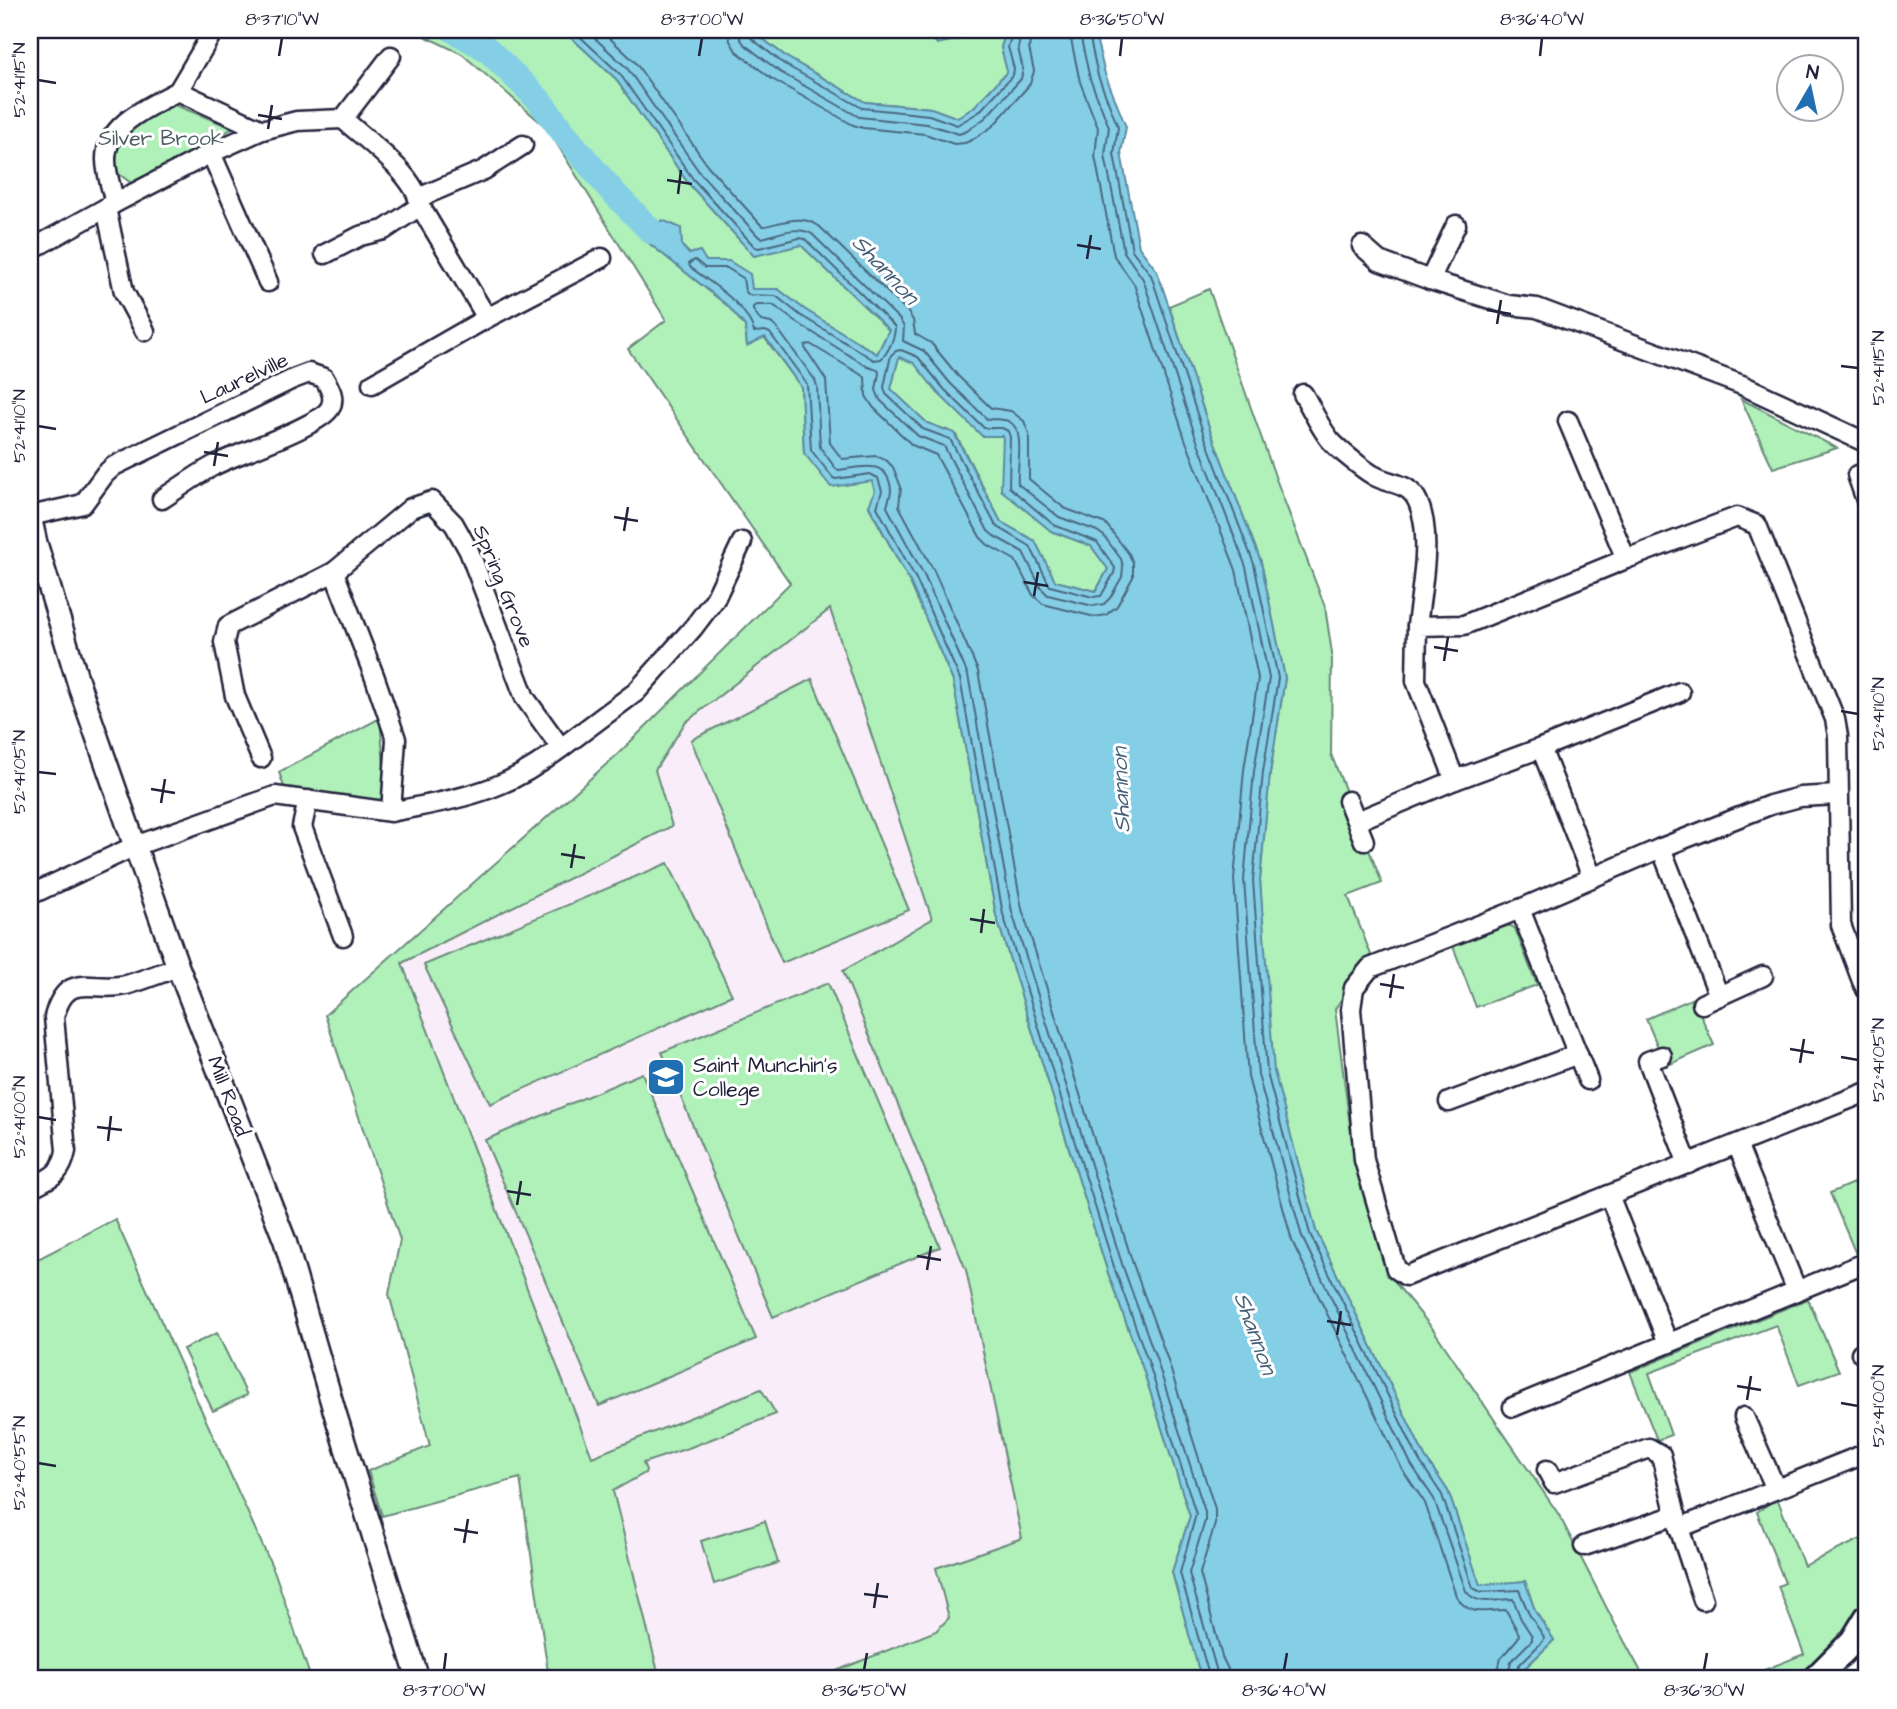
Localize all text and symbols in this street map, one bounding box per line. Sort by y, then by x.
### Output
text: 8°37'10"W [245,7,319,32]
text: 8°37'00"W [661,7,743,32]
text: 8°36'50"W [1080,7,1164,32]
text: 8°36'40"W [1500,7,1584,32]
text: 52°41'15"N [7,42,32,118]
north arrow [1774,52,1844,122]
text: N [1804,58,1821,87]
park label: Silver Brook [98,124,224,153]
water label: Shannon [844,228,928,314]
text: 52°41'15"N [1866,330,1891,406]
street label: Laurelville [195,345,293,411]
text: 52°41'10"N [7,389,32,463]
street label: Spring Grove [464,521,541,653]
text: 52°41'10"N [1866,677,1891,751]
text: 52°41'05"N [7,730,32,814]
water label: Shannon [1103,744,1138,833]
text: 52°41'05"N [1866,1018,1891,1102]
place label: Saint Munchin's College [693,1051,838,1106]
street label: Mill Road [200,1052,257,1141]
school or university icon: Saint Munchin's College [645,1056,687,1098]
text: 52°41'00"N [7,1076,32,1158]
water label: Shannon [1225,1288,1286,1381]
text: 52°41'00"N [1866,1365,1891,1447]
text: 52°40'55"N [7,1416,32,1510]
text: 8°37'00"W [403,1678,485,1703]
text: 8°36'50"W [822,1678,906,1703]
text: 8°36'40"W [1242,1678,1326,1703]
text: 8°36'30"W [1664,1678,1744,1703]

